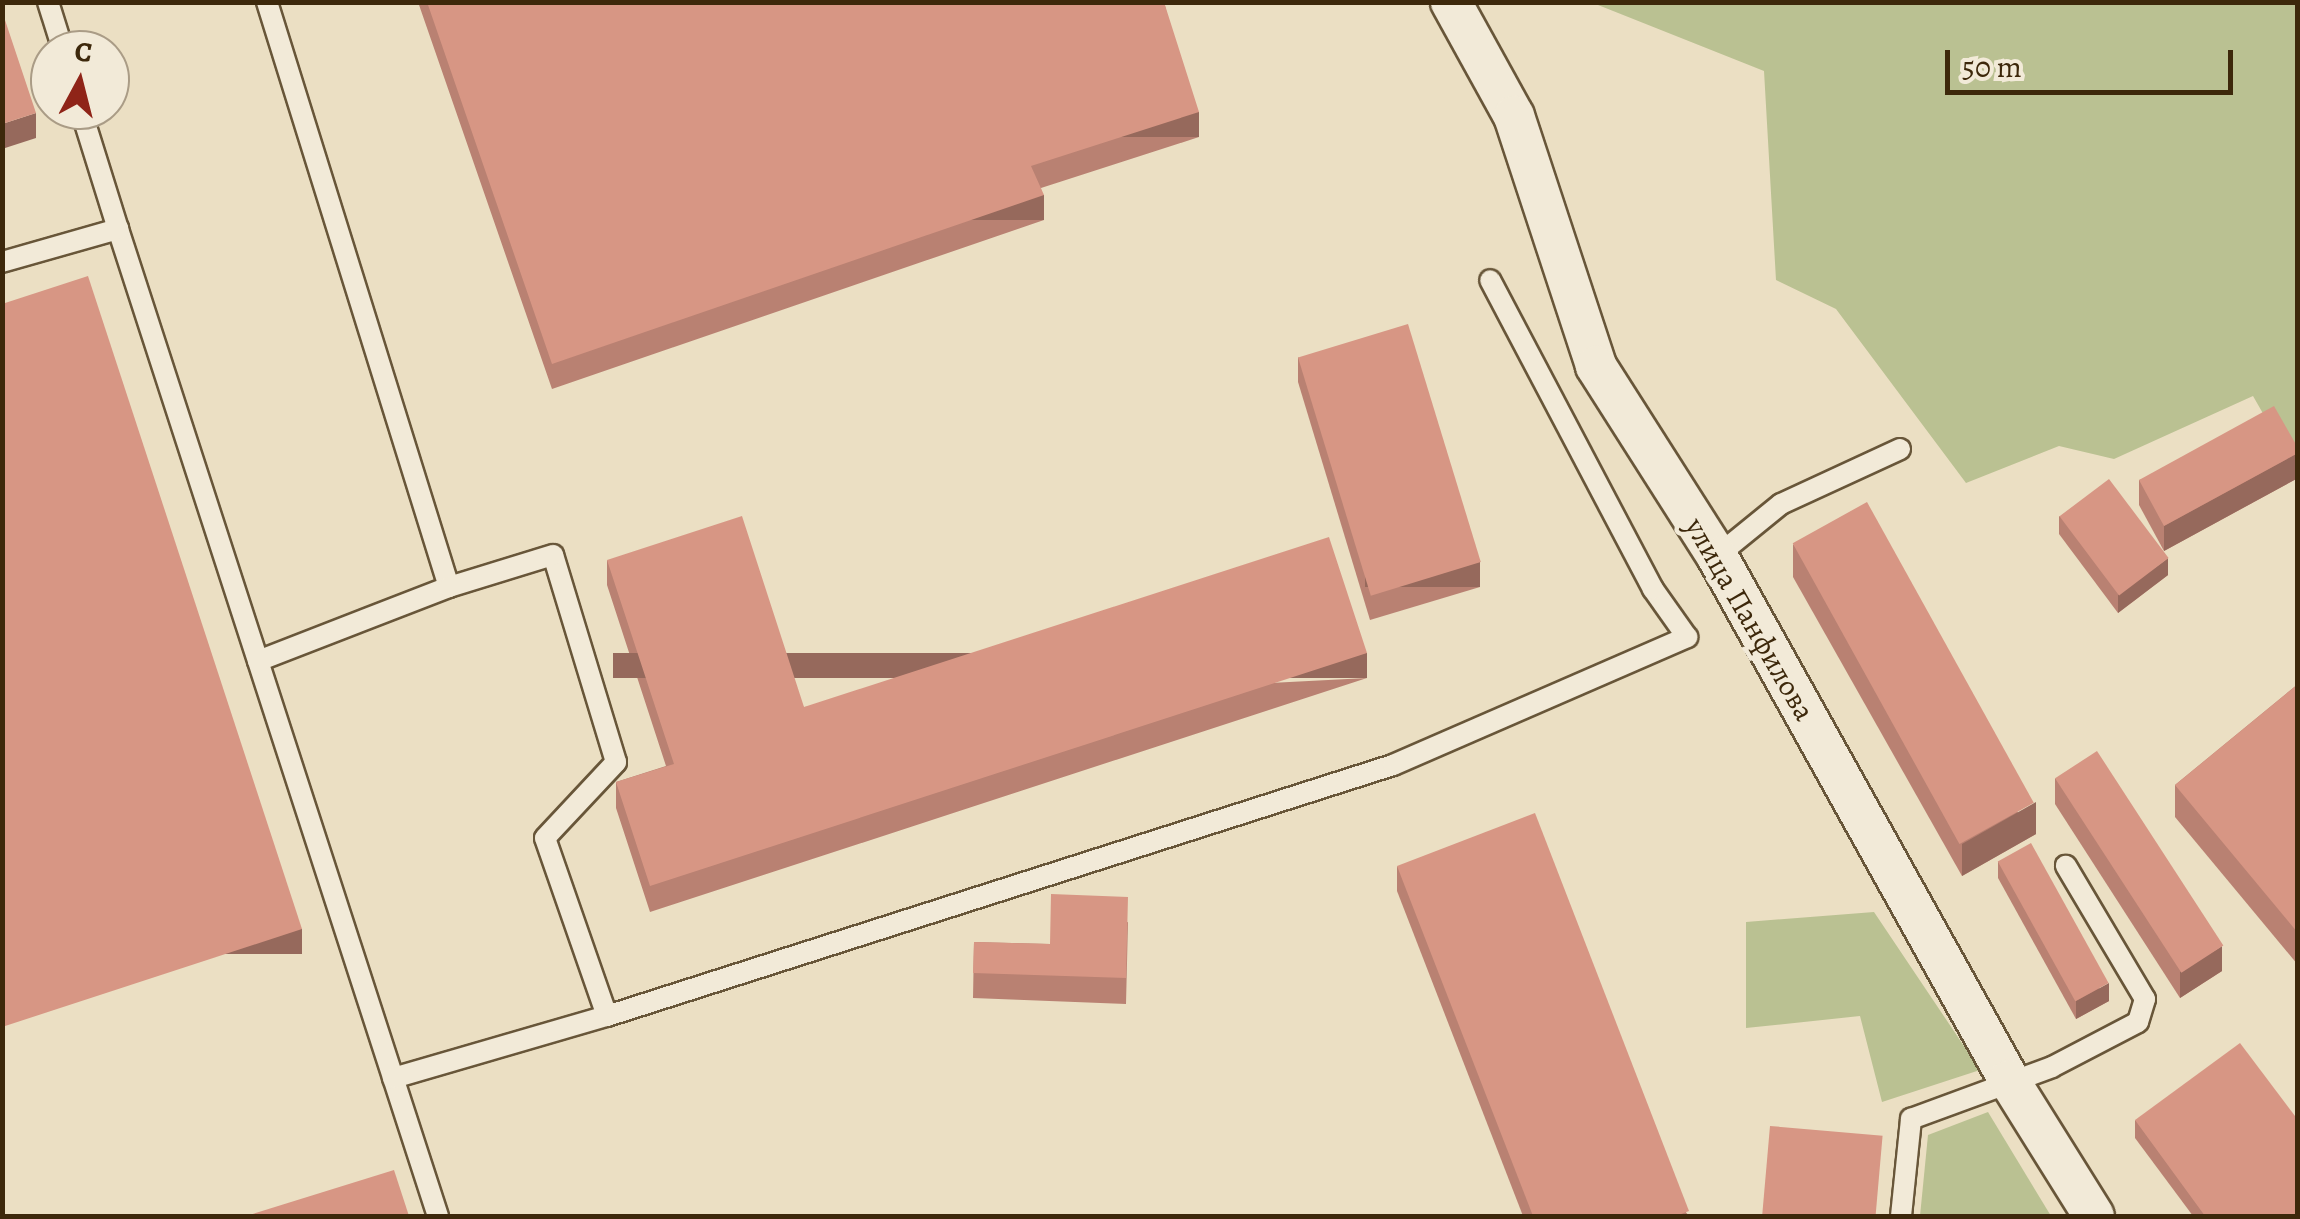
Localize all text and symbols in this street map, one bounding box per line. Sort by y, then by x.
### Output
north arrow [30,30,130,130]
scale bar [1950,30,2238,92]
text: С [73,32,94,72]
text: 50 m [1962,47,2022,87]
street label: улица Панфилова [1677,511,1823,727]

